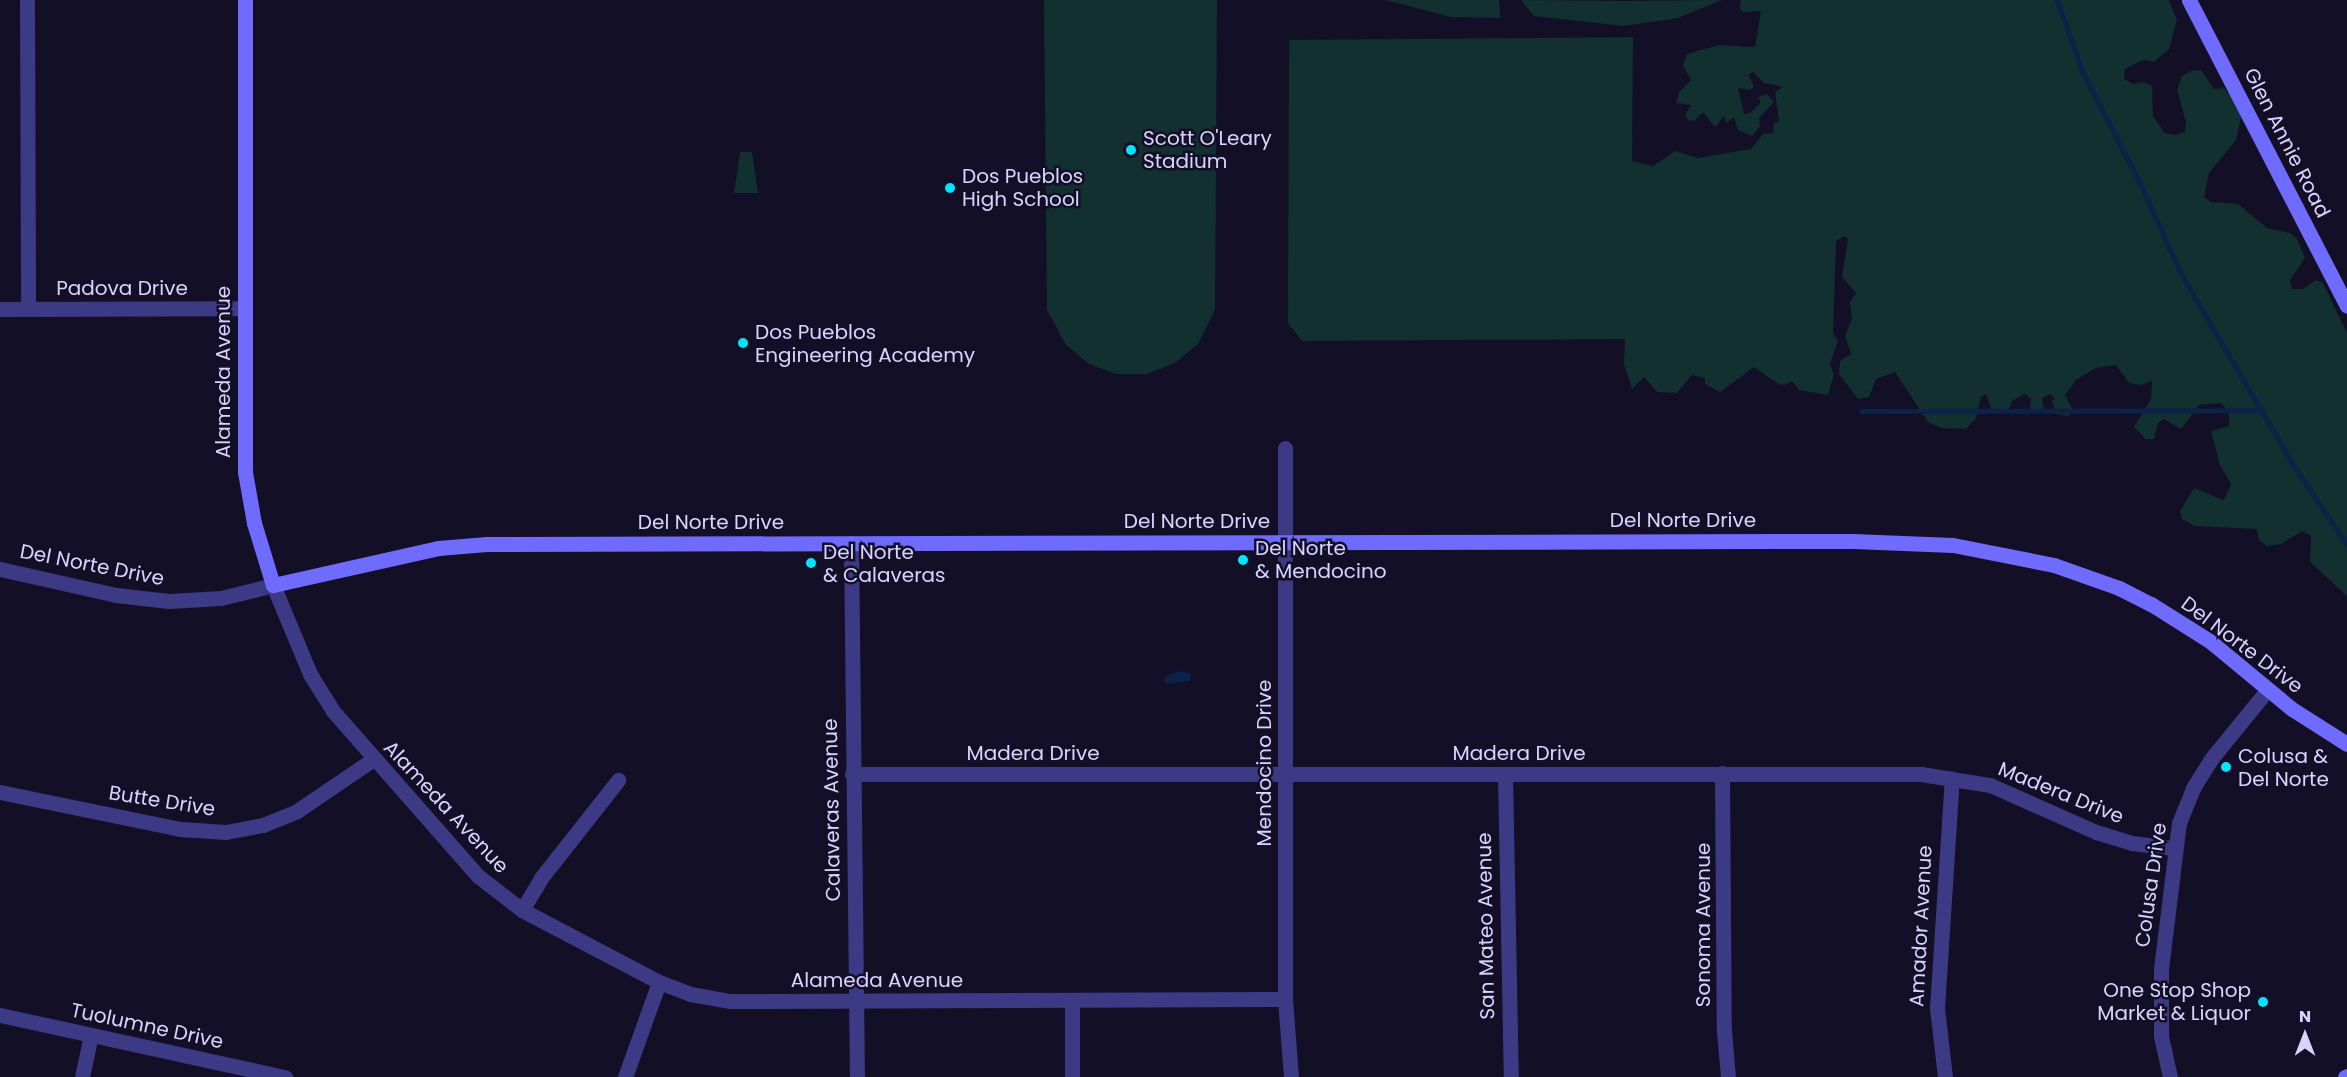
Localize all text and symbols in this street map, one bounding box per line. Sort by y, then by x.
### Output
street label: Glen Annie Road [2239,64,2335,222]
place label: Scott O'Leary Stadium [1143,126,1272,173]
marker: Scott O'Leary Stadium [1124,143,1138,157]
place label: Dos Pueblos High School [962,164,1083,211]
marker: Dos Pueblos High School [943,181,957,195]
street label: Padova Drive [56,276,188,300]
street label: Alameda Avenue [211,286,235,458]
place label: Dos Pueblos Engineering Academy [755,320,975,367]
marker: Dos Pueblos Engineering Academy [736,336,750,350]
street label: Del Norte Drive [1610,508,1756,532]
street label: Del Norte Drive [1124,509,1270,533]
street label: Del Norte Drive [638,510,784,534]
place label: Del Norte & Mendocino [1255,536,1387,583]
street label: Del Norte Drive [18,539,166,591]
place label: Del Norte & Calaveras [823,540,946,587]
marker: Del Norte & Mendocino [1236,553,1250,567]
marker: Del Norte & Calaveras [804,556,818,570]
street label: Del Norte Drive [2176,591,2308,699]
street label: Mendocino Drive [1252,680,1276,846]
street label: Calaveras Avenue [818,718,846,902]
street label: Alameda Avenue [378,736,514,878]
street label: Madera Drive [966,741,1100,765]
street label: Madera Drive [1452,741,1586,765]
place label: Colusa & Del Norte [2238,744,2329,791]
street label: Madera Drive [1995,757,2127,829]
marker: Colusa & Del Norte [2219,760,2233,774]
street label: Butte Drive [107,781,217,821]
street label: Colusa Drive [2130,821,2172,949]
street label: San Mateo Avenue [1472,832,1500,1020]
street label: Sonoma Avenue [1691,843,1715,1007]
street label: Amador Avenue [1905,845,1937,1007]
street label: Alameda Avenue [791,968,963,992]
place label: One Stop Shop Market & Liquor [2097,978,2251,1025]
marker: One Stop Shop Market & Liquor [2256,995,2270,1009]
street label: Tuolumne Drive [68,998,226,1054]
north arrow [2275,1005,2335,1065]
text: N [2299,1005,2311,1028]

